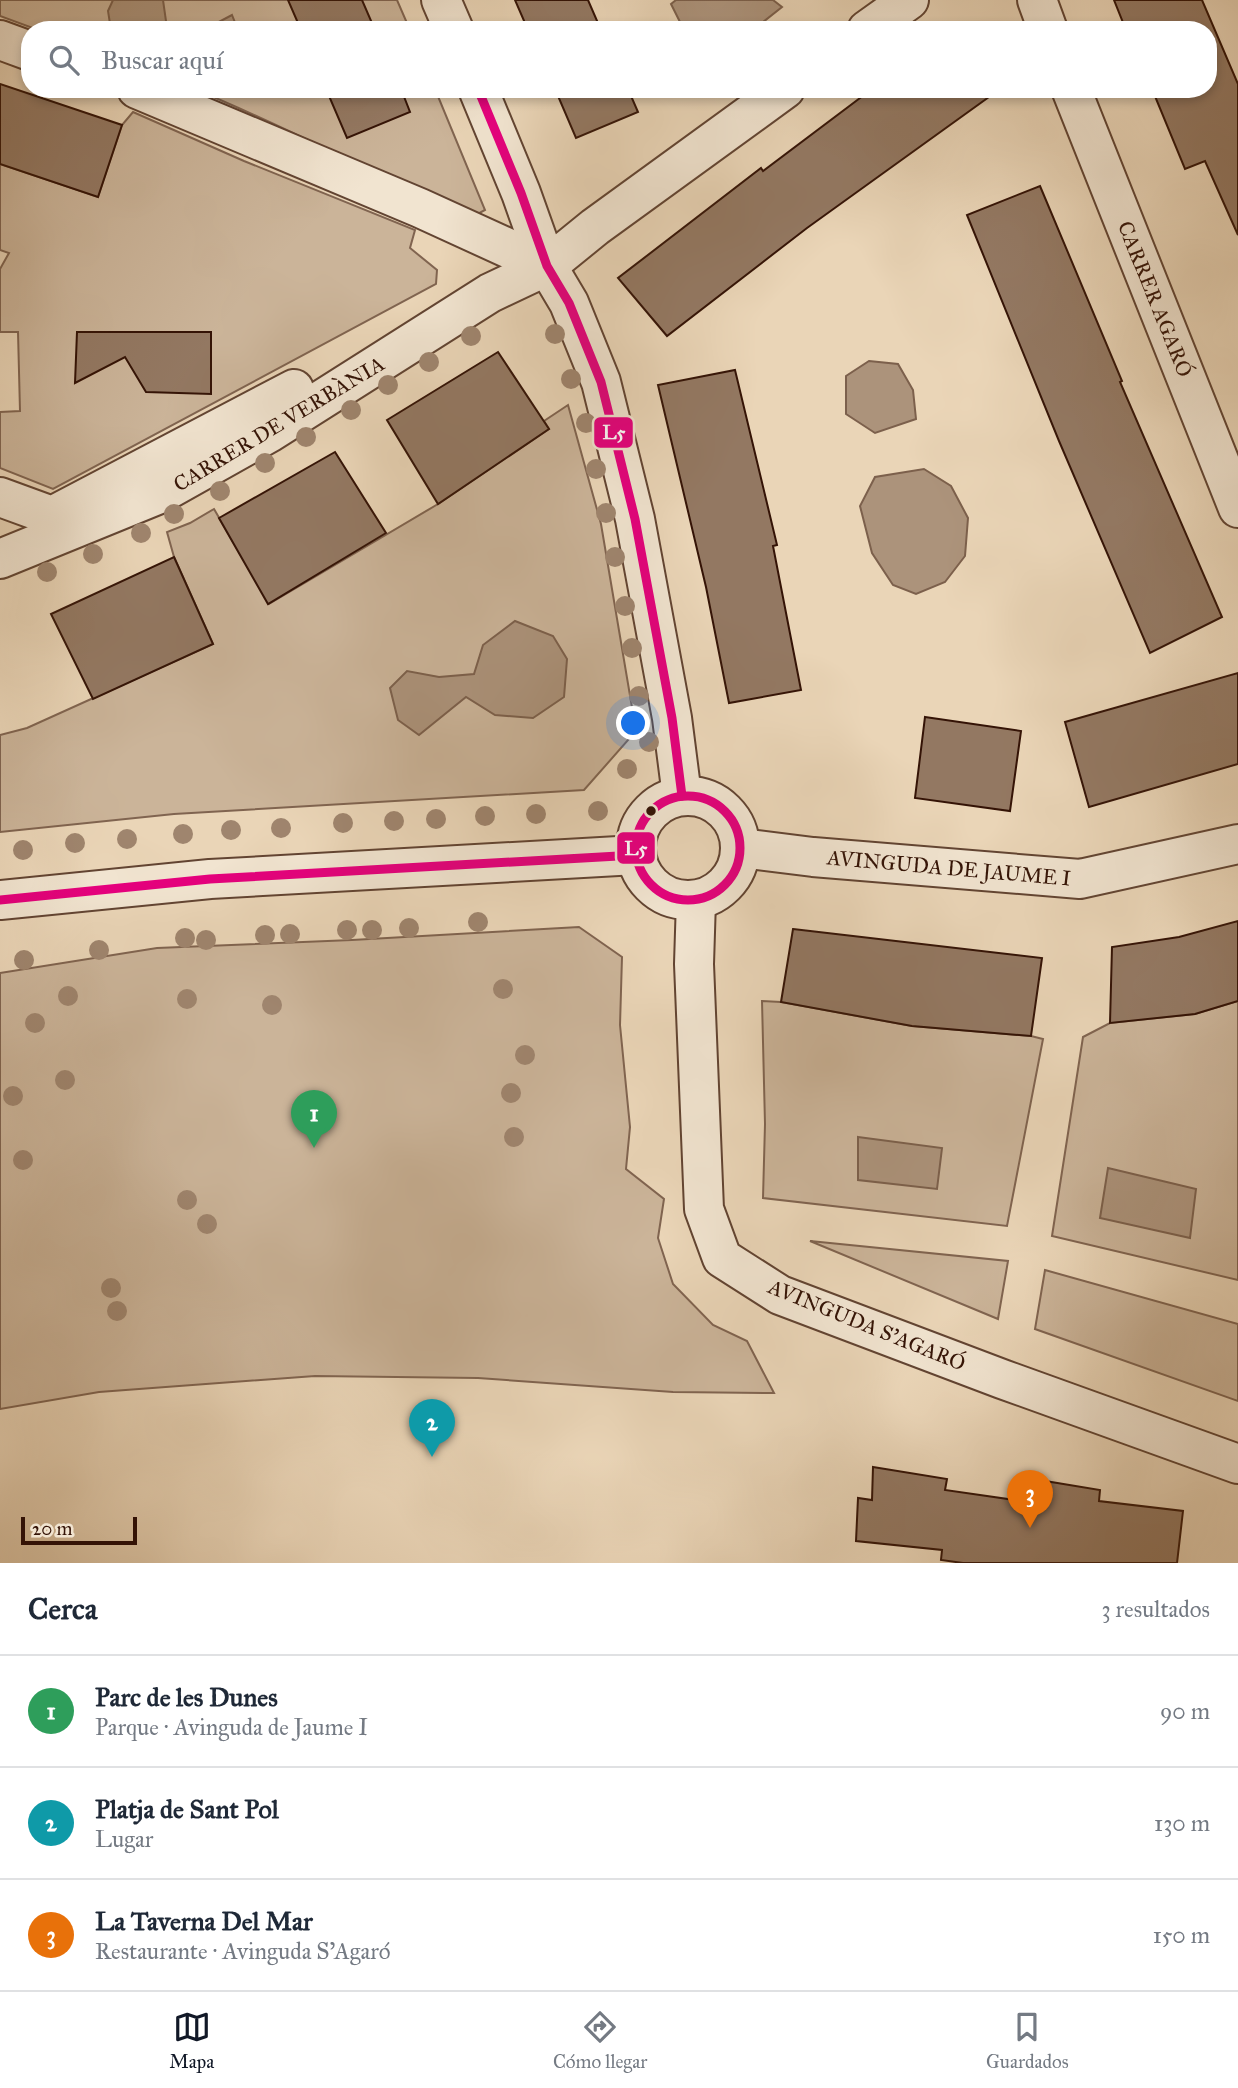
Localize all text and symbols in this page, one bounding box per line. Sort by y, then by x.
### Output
search box [21,21,1217,98]
icon: search [45,41,83,79]
text: Buscar aquí [101,44,223,76]
street label: CARRER AGARÓ [1112,217,1199,381]
street label: CARRER DE VERBÀNIA [169,351,389,497]
line badge: L5 [593,416,634,449]
text: L5 [603,421,626,444]
your location [616,706,650,740]
unlabelled marker [644,804,658,818]
line badge: L5 [616,831,656,865]
text: L5 [625,837,648,860]
street label: AVINGUDA DE JAUME I [825,844,1072,892]
pin: 1 [291,1090,337,1148]
street label: AVINGUDA S'AGARÓ [764,1272,970,1376]
pin: 2 [409,1399,455,1457]
pin: 3 [1007,1470,1053,1528]
scale bar [21,1514,136,1546]
text: 20 m [32,1517,73,1540]
text: Cerca [28,1591,97,1627]
text: 3 resultados [1101,1595,1210,1623]
text: Parc de les Dunes [95,1681,278,1713]
text: 1 [46,1697,56,1725]
text: 90 m [1160,1697,1210,1725]
text: Parque · Avinguda de Jaume I [95,1713,368,1741]
text: Platja de Sant Pol [95,1793,279,1825]
text: 2 [45,1809,57,1837]
text: 130 m [1154,1809,1210,1837]
text: Lugar [95,1825,153,1853]
text: La Taverna Del Mar [95,1905,313,1937]
text: 3 [46,1921,56,1949]
text: 150 m [1153,1921,1210,1949]
text: Restaurante · Avinguda S'Agaró [95,1937,391,1965]
tab: Mapa [169,2008,214,2073]
tab: Cómo llegar [553,2008,647,2073]
tab: Guardados [986,2008,1069,2073]

